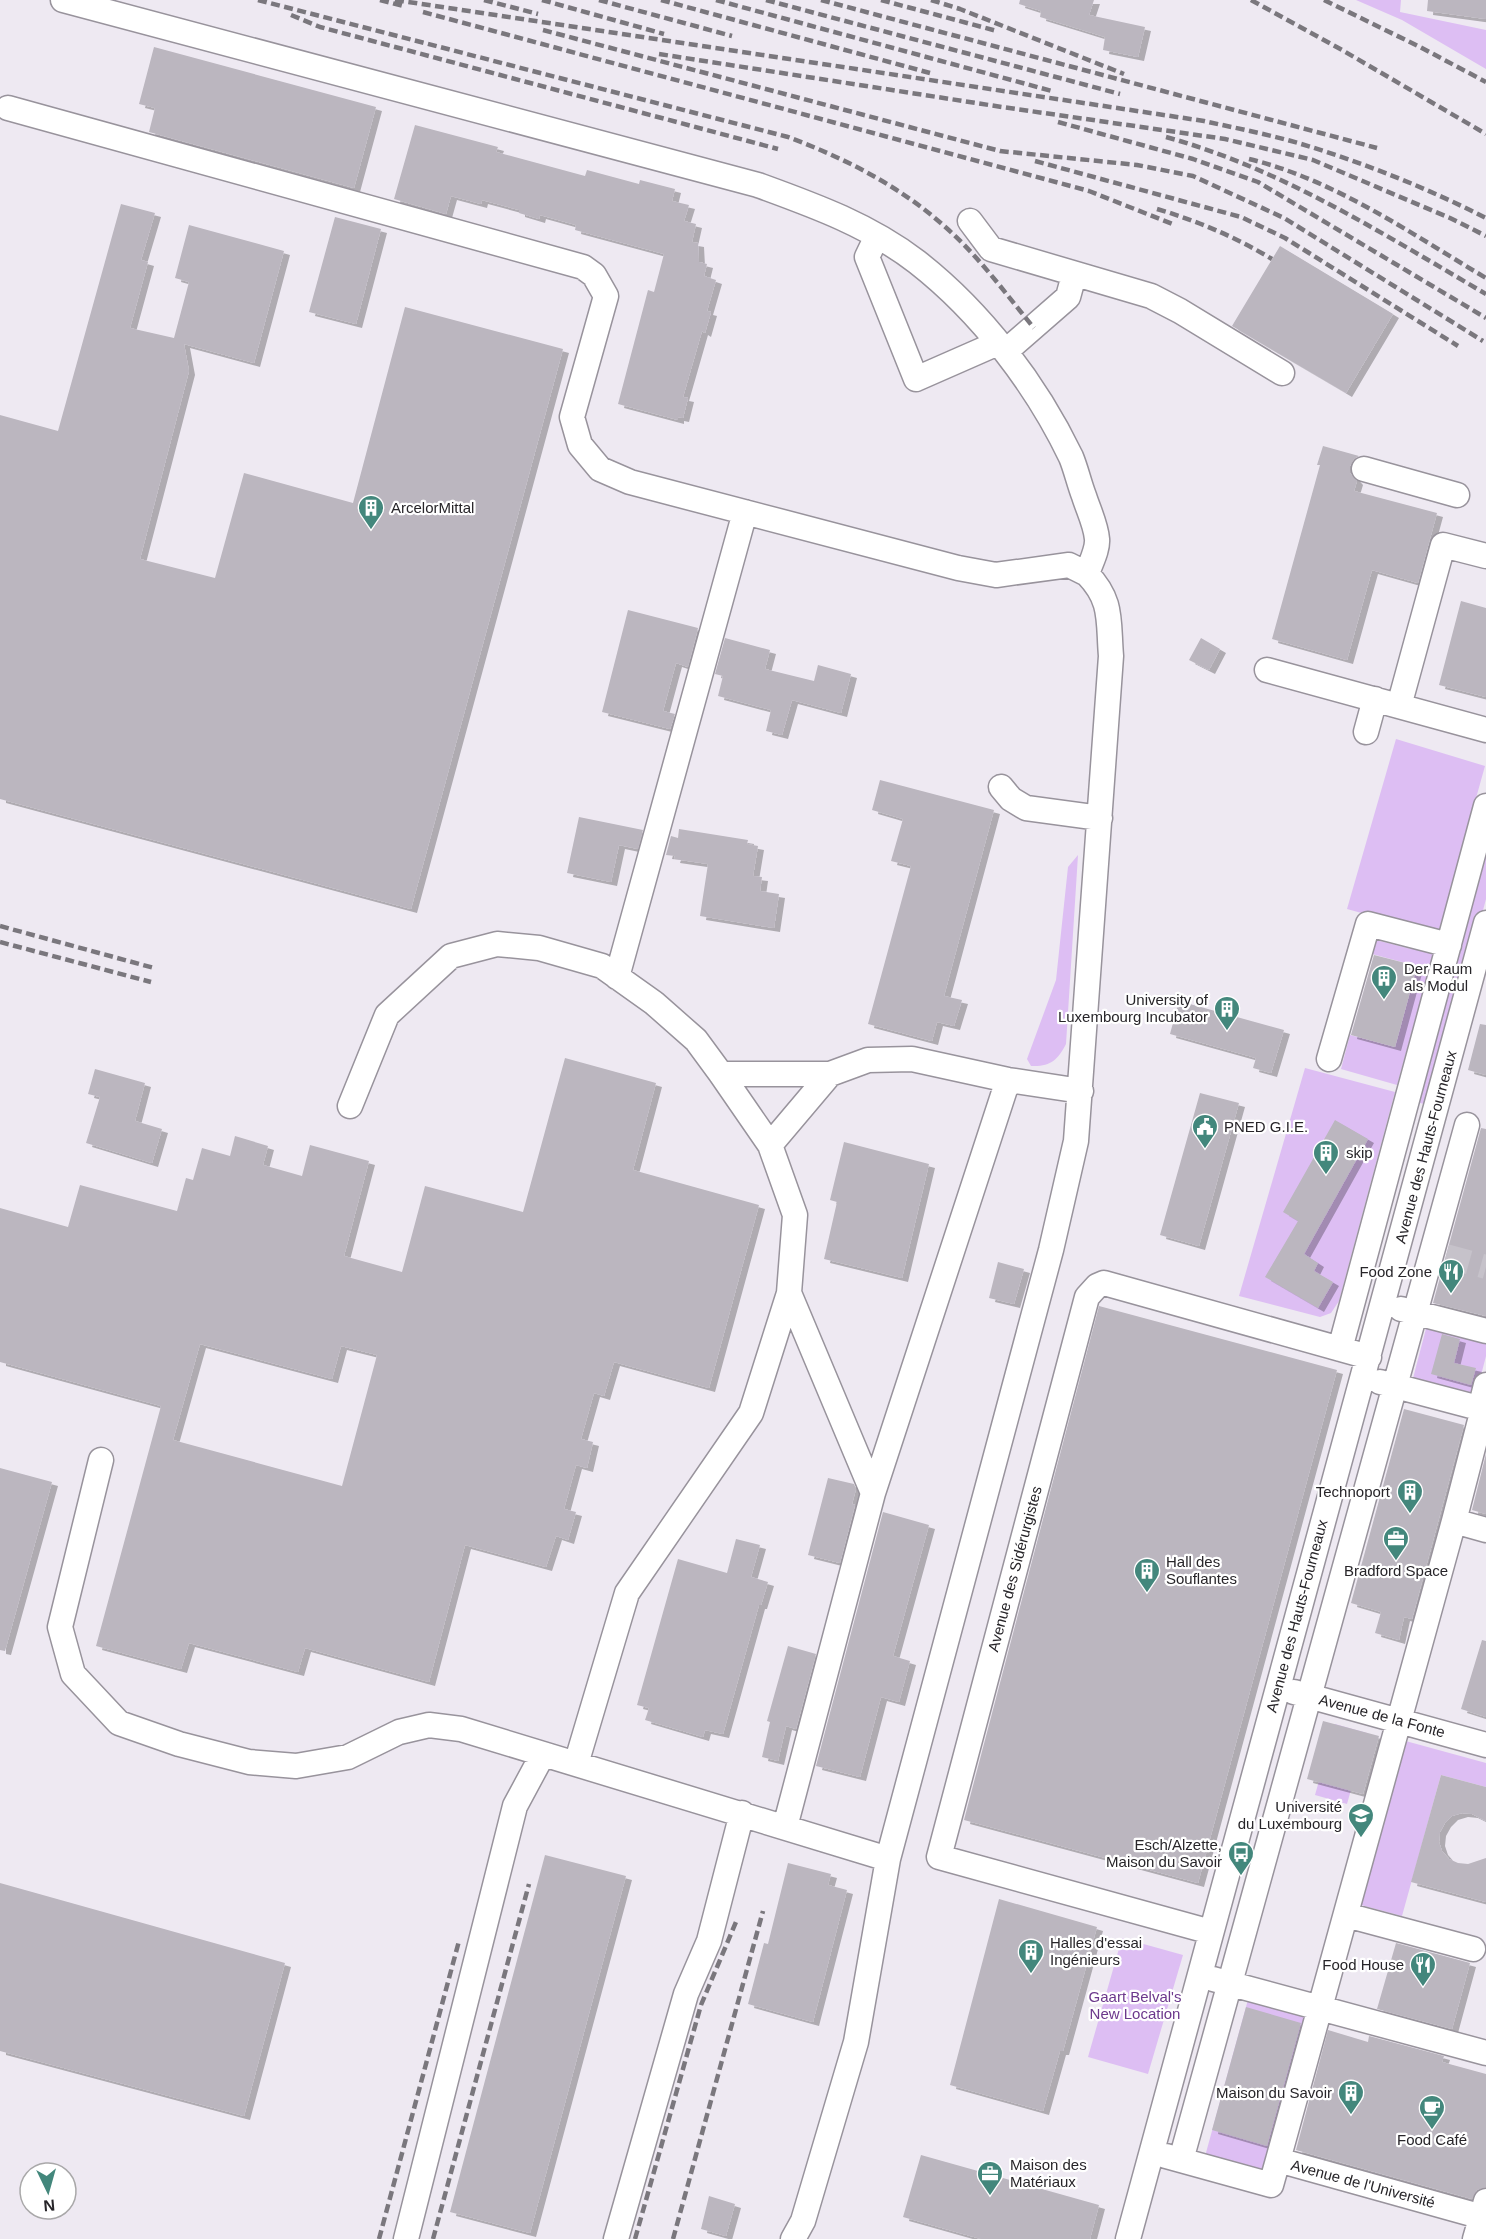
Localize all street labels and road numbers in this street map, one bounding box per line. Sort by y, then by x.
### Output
street label: Avenue des Hauts-Fourneaux [1392,1048,1460,1245]
street label: Avenue des Sidérurgistes [984,1484,1045,1653]
street label: Avenue des Hauts-Fourneaux [1263,1517,1331,1714]
street label: Avenue de la Fonte [1317,1691,1447,1741]
street label: Avenue de l'Université [1289,2156,1437,2211]

